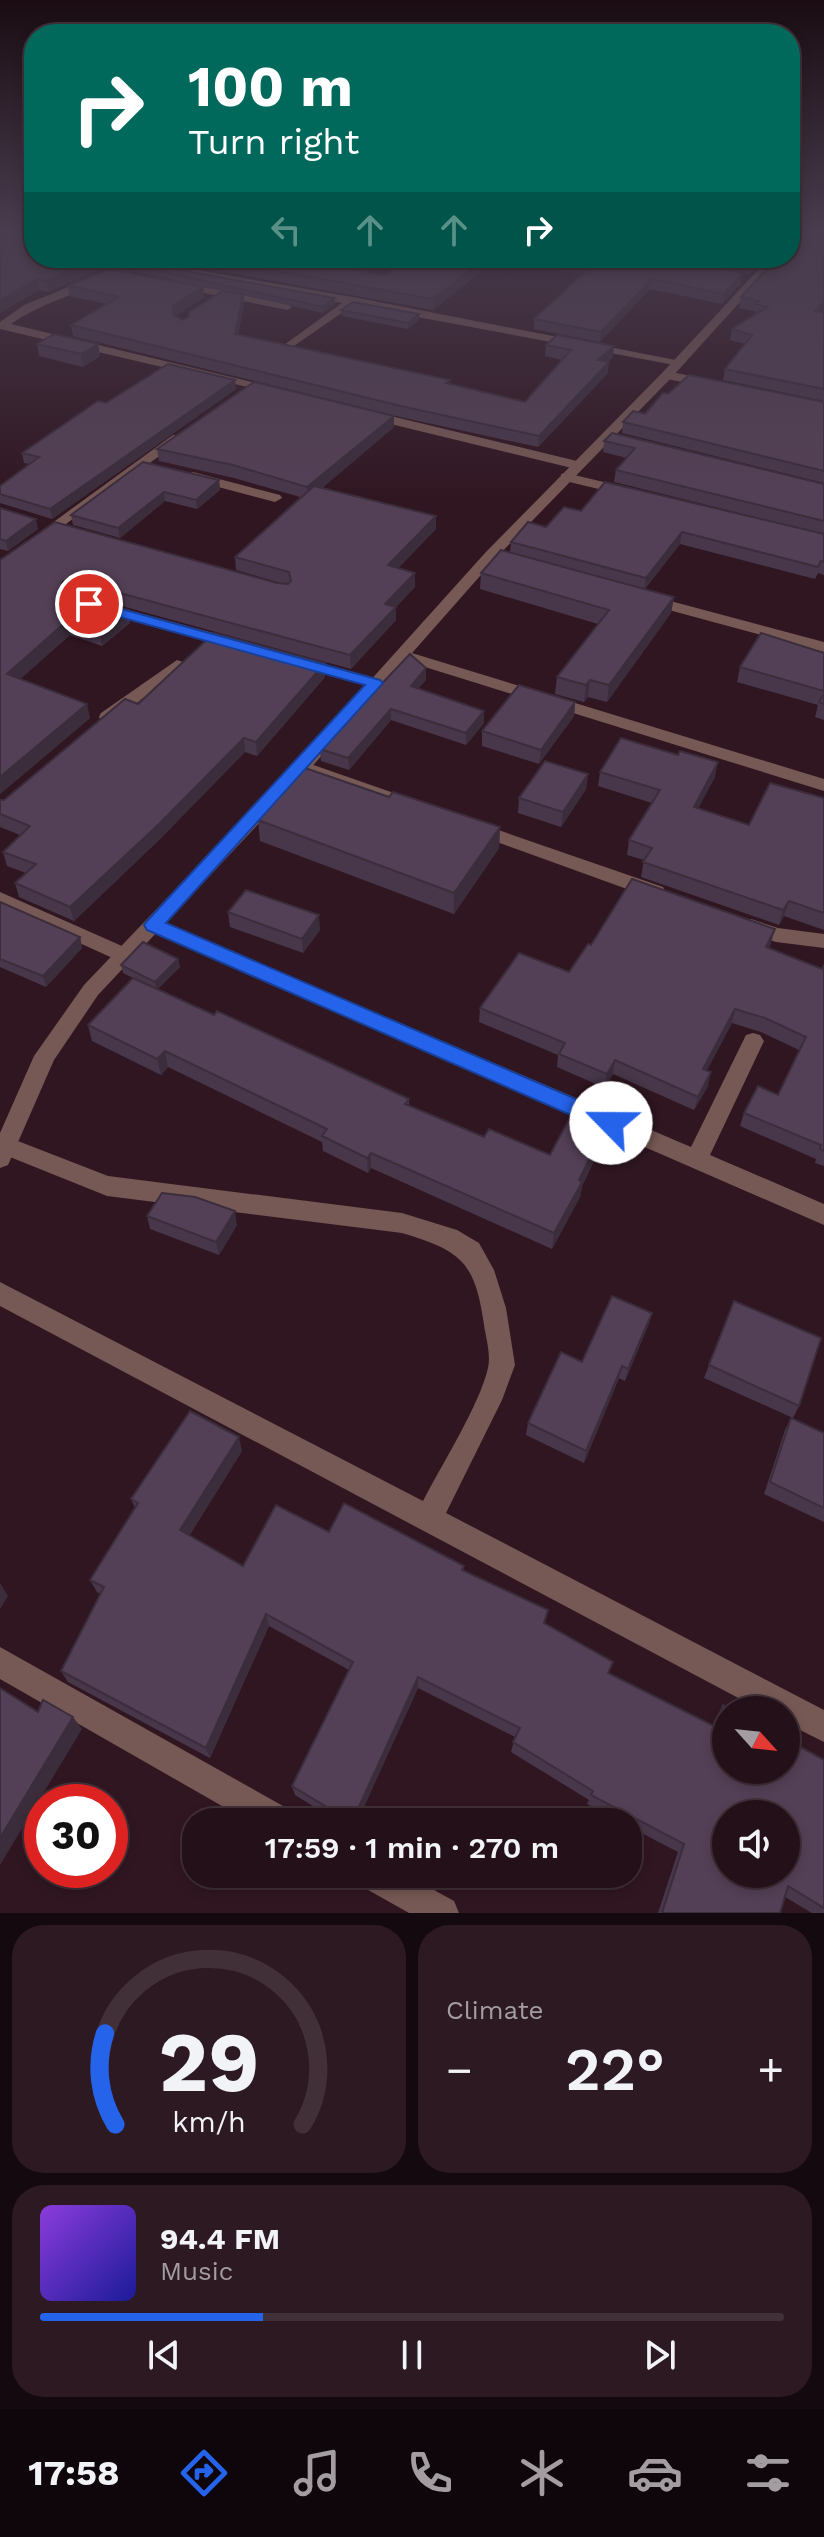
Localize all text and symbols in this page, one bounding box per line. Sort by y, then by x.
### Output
text: 100 m [188,54,353,120]
icon: right [56,56,160,160]
text: Turn right [188,121,359,163]
icon: left [264,208,308,252]
icon: ahead [348,208,392,252]
icon: ahead [432,208,476,252]
icon: right [516,208,560,252]
pin [55,570,123,638]
icon: arrive [67,582,111,626]
position arrow [569,1081,653,1165]
north arrow [712,1696,800,1784]
map controls [712,1696,800,1888]
speed limit sign: 30 [24,1784,128,1888]
button: sound [712,1800,800,1888]
text: 17:59 · 1 min · 270 m [265,1830,559,1865]
text: Climate [446,1995,544,2025]
text: 29 [159,2014,259,2111]
text: 22° [565,2034,665,2105]
text: − [446,2044,473,2096]
text: + [757,2044,784,2096]
text: km/h [172,2105,246,2139]
text: 94.4 FM [160,2221,280,2256]
text: Music [160,2256,233,2286]
icon: previous [142,2333,186,2377]
icon: pause [390,2333,434,2377]
icon: next [638,2333,682,2377]
icon: directions [176,2445,232,2501]
icon: music [289,2445,345,2501]
icon: phone [402,2445,458,2501]
icon: climate [514,2445,570,2501]
icon: car [627,2445,683,2501]
icon: filters [740,2445,796,2501]
text: 17:58 [28,2452,120,2494]

